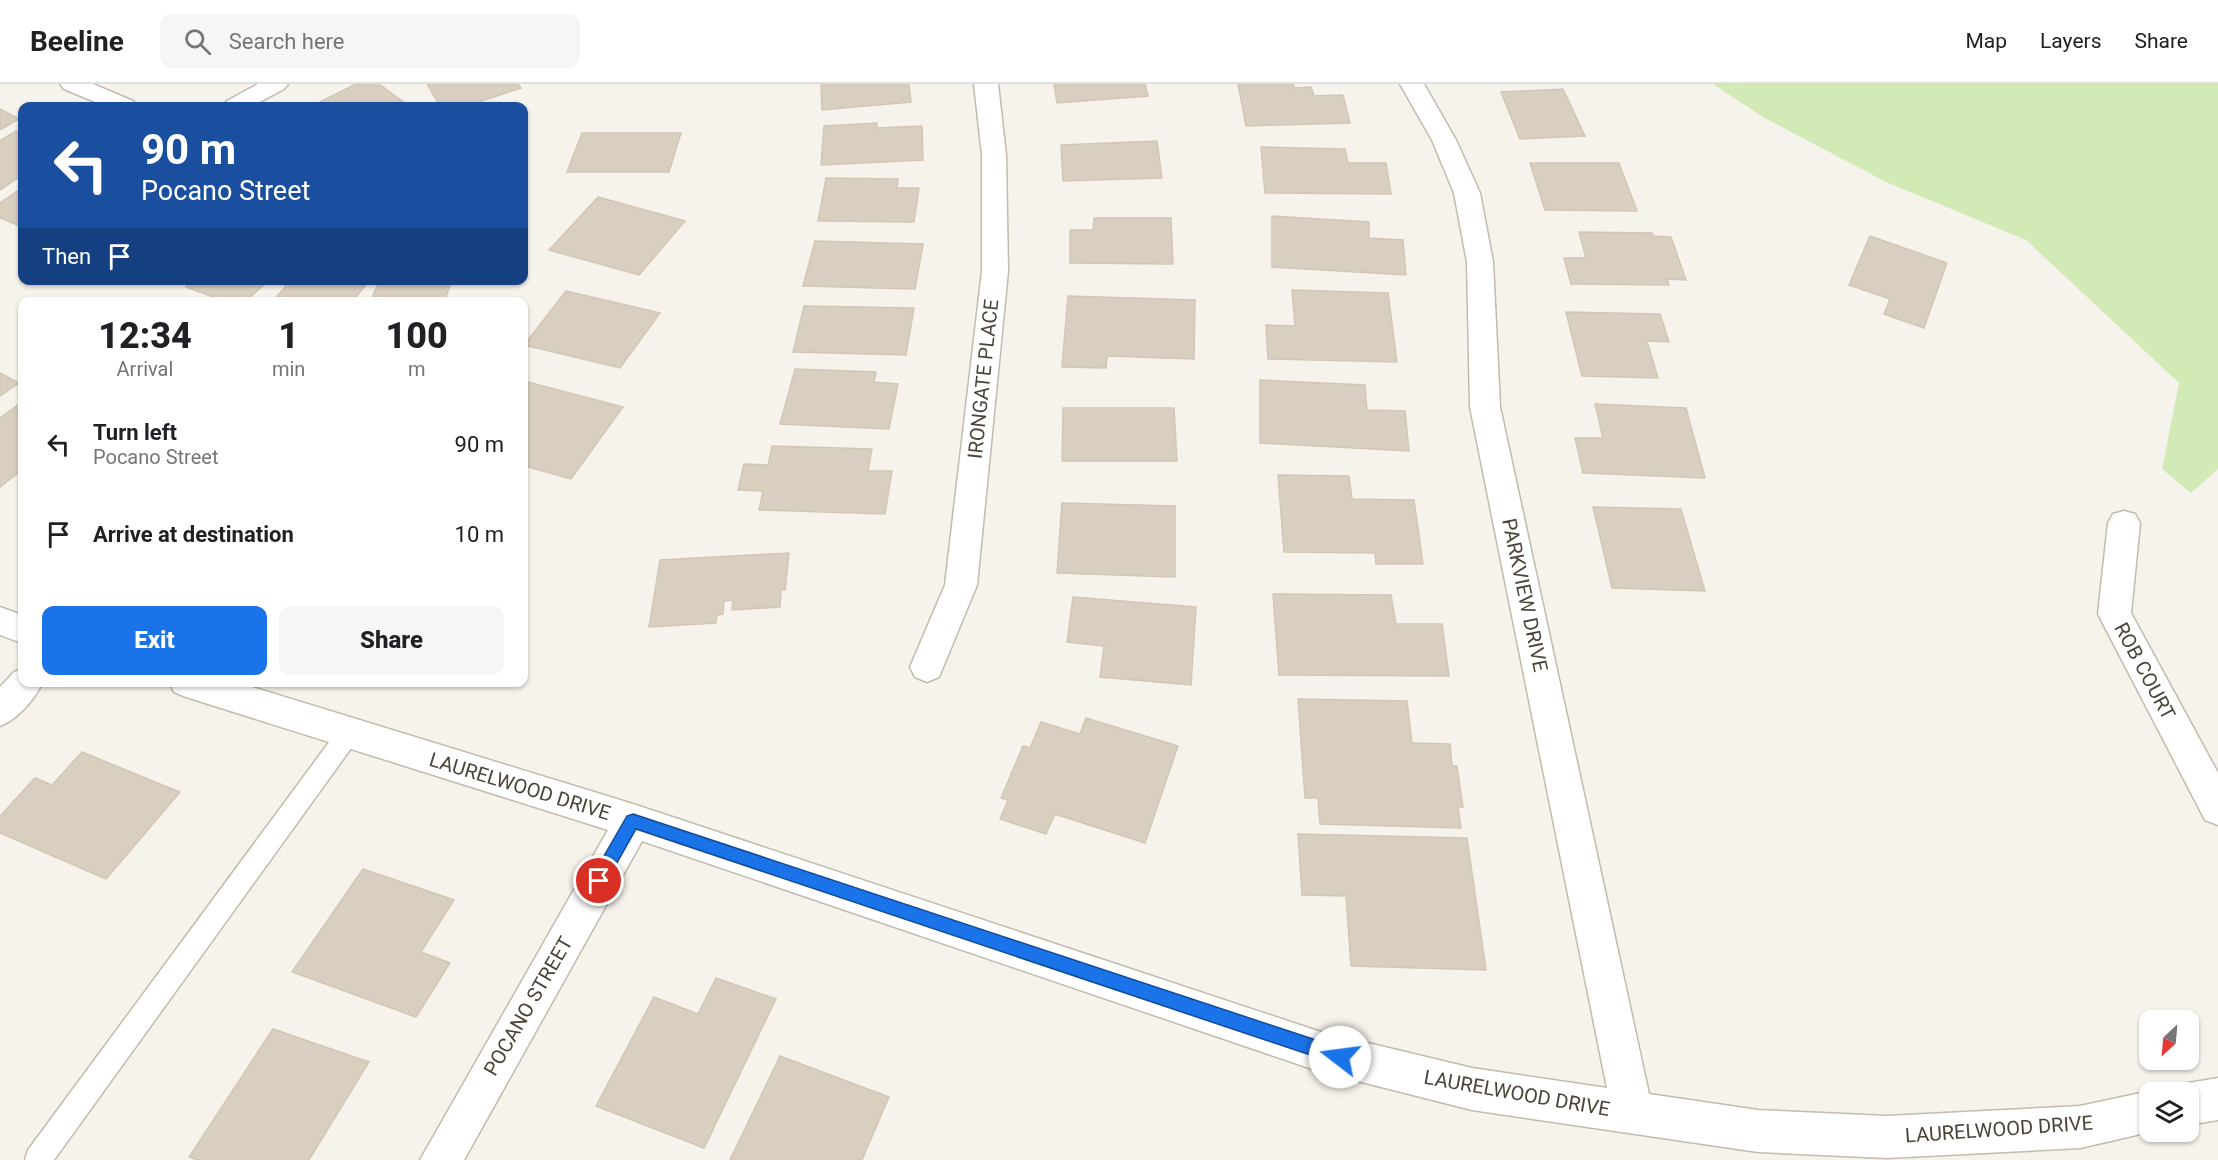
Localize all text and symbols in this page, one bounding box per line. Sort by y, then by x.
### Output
search box [160,14,580,68]
text: Beeline [30,25,124,58]
icon: search [181,25,214,58]
text: Search here [229,29,345,54]
text: Map [1965,29,2007,53]
text: Layers [2040,29,2101,53]
text: Share [2134,29,2188,53]
text: 90 m [141,125,236,174]
icon: left [42,126,120,204]
text: Pocano Street [141,175,310,207]
icon: arrive [103,240,136,273]
text: Then [42,244,91,269]
street label: IRONGATE PLACE [963,298,1003,460]
text: 12:34 [98,315,192,357]
text: 1 [278,315,299,357]
text: 100 [386,315,448,357]
text: Arrival [117,357,173,381]
text: min [272,357,305,381]
text: m [408,357,425,381]
text: Turn left [93,420,177,445]
icon: left [42,428,75,461]
text: 90 m [455,432,504,457]
text: Pocano Street [93,445,218,469]
street label: PARKVIEW DRIVE [1497,516,1553,674]
icon: arrive [42,518,75,551]
text: Arrive at destination [93,522,294,547]
text: 10 m [455,522,504,547]
button: Exit [42,606,267,675]
button: Share [279,606,504,675]
street label: ROB COURT [2109,618,2181,724]
street label: LAURELWOOD DRIVE [426,747,614,825]
pin [573,855,624,906]
icon: arrive [582,864,615,897]
street label: POCANO STREET [478,932,578,1080]
north arrow [2139,1010,2199,1070]
map controls [2139,1010,2199,1142]
position arrow [1308,1025,1372,1089]
street label: LAURELWOOD DRIVE [1422,1065,1612,1121]
button: layers [2139,1082,2199,1142]
street label: LAURELWOOD DRIVE [1904,1110,2094,1148]

